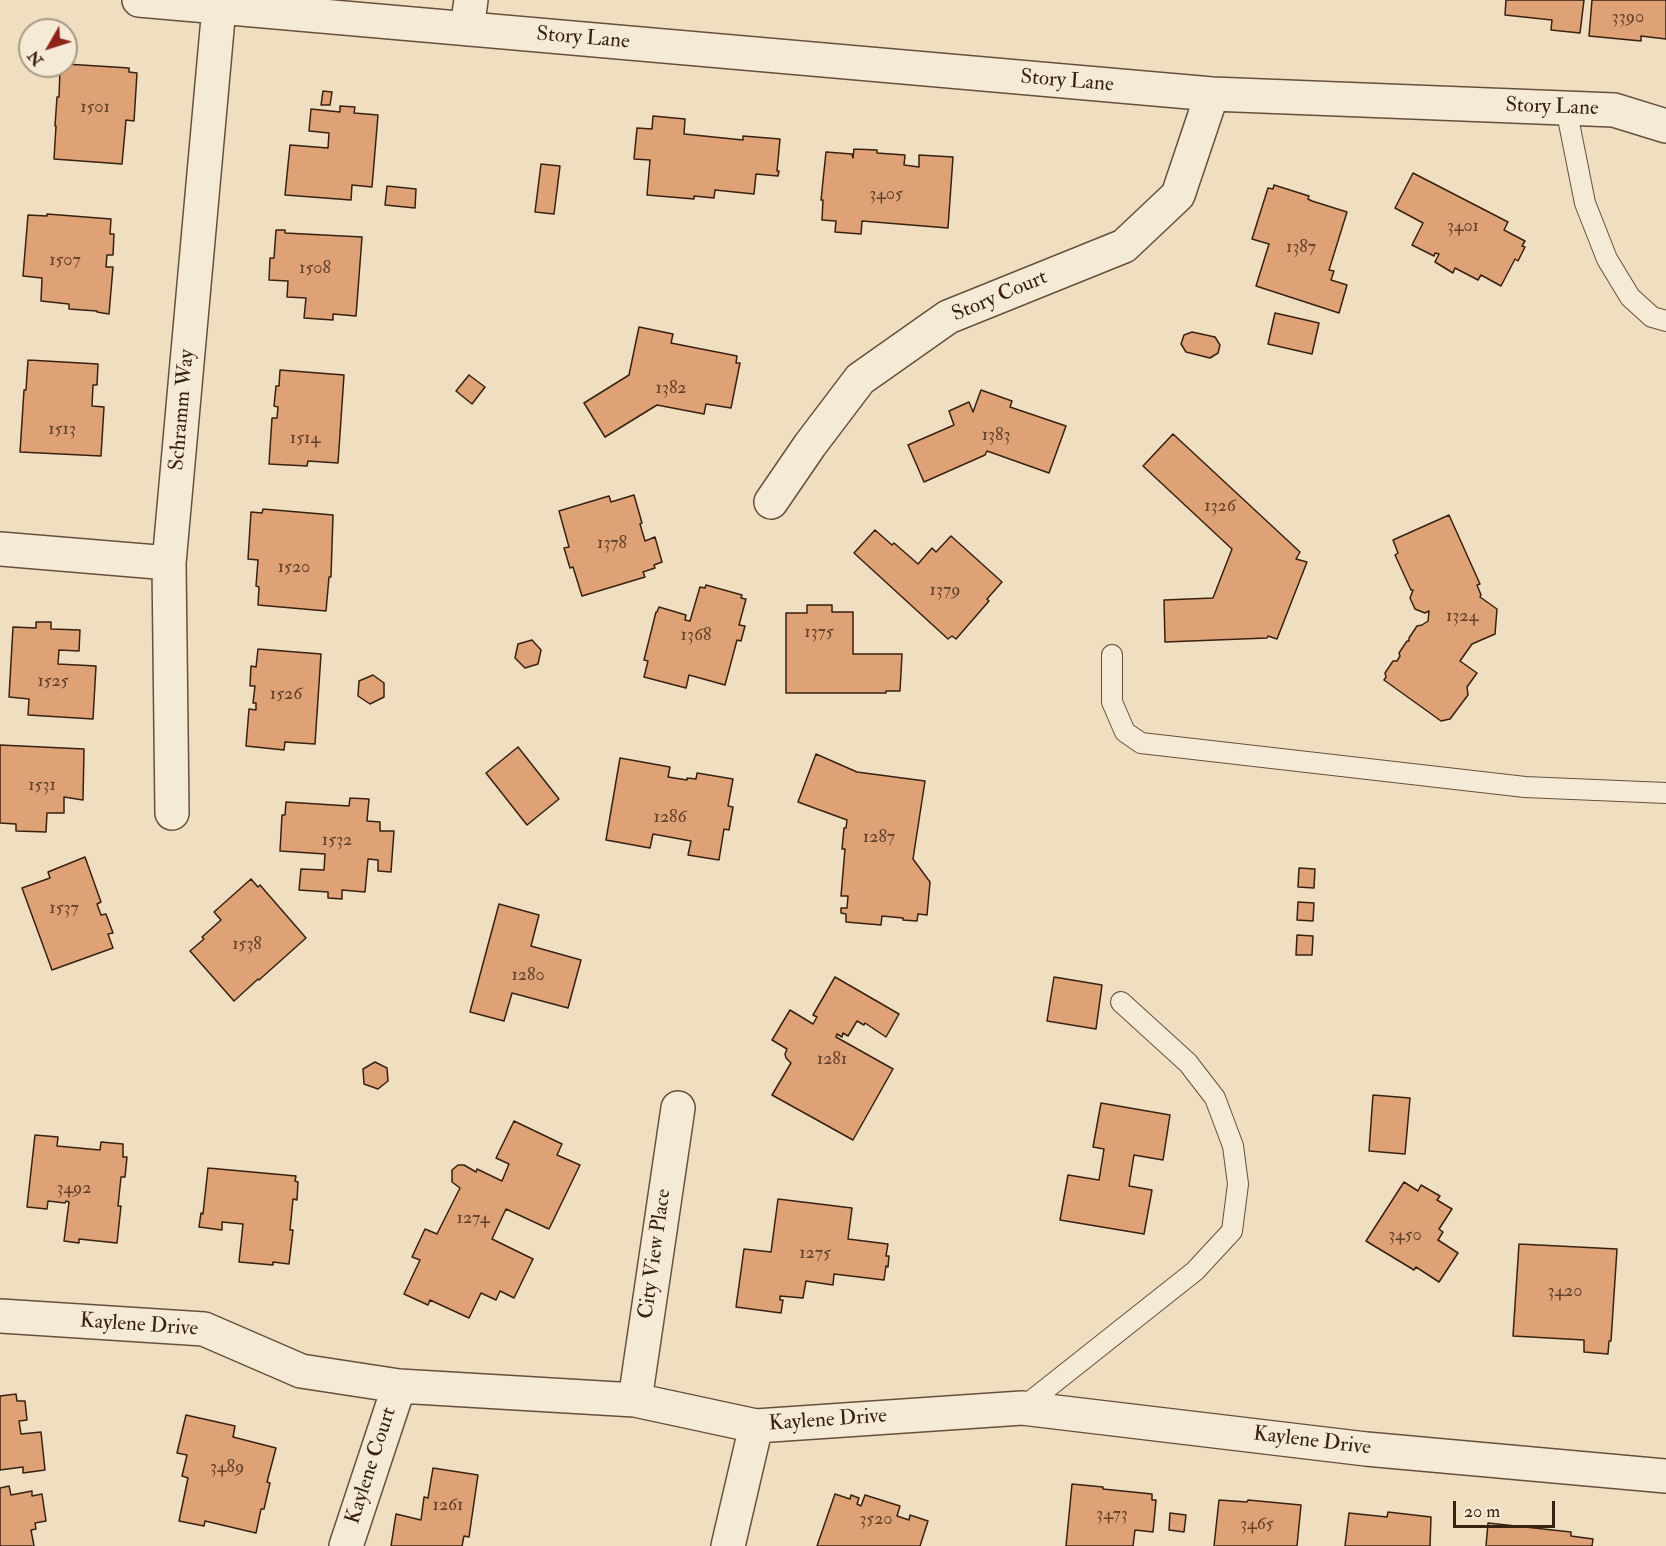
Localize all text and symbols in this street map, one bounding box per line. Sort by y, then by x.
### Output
house number: 3390 [1612,7,1644,29]
north arrow [18,18,78,78]
street label: Story Lane [535,22,631,56]
text: N [23,46,48,70]
street label: Story Lane [1019,65,1115,99]
street label: Story Lane [1505,94,1599,122]
house number: 1501 [80,97,110,119]
house number: 3405 [869,184,903,206]
house number: 3401 [1447,216,1479,238]
house number: 1387 [1286,237,1316,259]
house number: 1507 [49,250,81,272]
house number: 1508 [299,258,331,280]
street label: Story Court [949,266,1051,328]
street label: Schramm Way [165,348,201,472]
house number: 1382 [656,378,686,400]
house number: 1513 [48,419,76,441]
house number: 1383 [982,425,1010,447]
house number: 1514 [290,428,320,450]
house number: 1326 [1204,496,1236,518]
house number: 1378 [597,533,627,555]
house number: 1520 [278,557,310,579]
house number: 1379 [930,580,960,602]
house number: 1324 [1446,606,1478,628]
house number: 1375 [804,622,834,644]
house number: 1368 [681,625,711,647]
house number: 1525 [37,671,69,693]
house number: 1526 [270,684,302,706]
house number: 1531 [28,775,56,797]
house number: 1286 [653,807,687,829]
house number: 1287 [863,827,895,849]
house number: 1532 [322,830,352,852]
house number: 1537 [49,898,79,920]
house number: 1538 [232,934,262,956]
house number: 1280 [511,965,545,987]
house number: 1281 [817,1049,847,1071]
house number: 3492 [57,1178,91,1200]
street label: City View Place [634,1187,678,1321]
house number: 1274 [457,1208,489,1230]
house number: 3450 [1388,1225,1422,1247]
house number: 1275 [799,1243,831,1265]
house number: 3420 [1548,1281,1582,1303]
street label: Kaylene Drive [79,1309,199,1343]
street label: Kaylene Court [341,1404,403,1528]
street label: Kaylene Drive [768,1404,888,1438]
street label: Kaylene Drive [1252,1422,1372,1462]
house number: 3489 [210,1457,244,1479]
scale bar [1456,1489,1558,1527]
house number: 1261 [433,1495,463,1517]
text: 20 m [1464,1500,1500,1523]
house number: 3473 [1096,1504,1128,1526]
house number: 3520 [859,1509,893,1531]
house number: 3465 [1240,1514,1274,1536]

